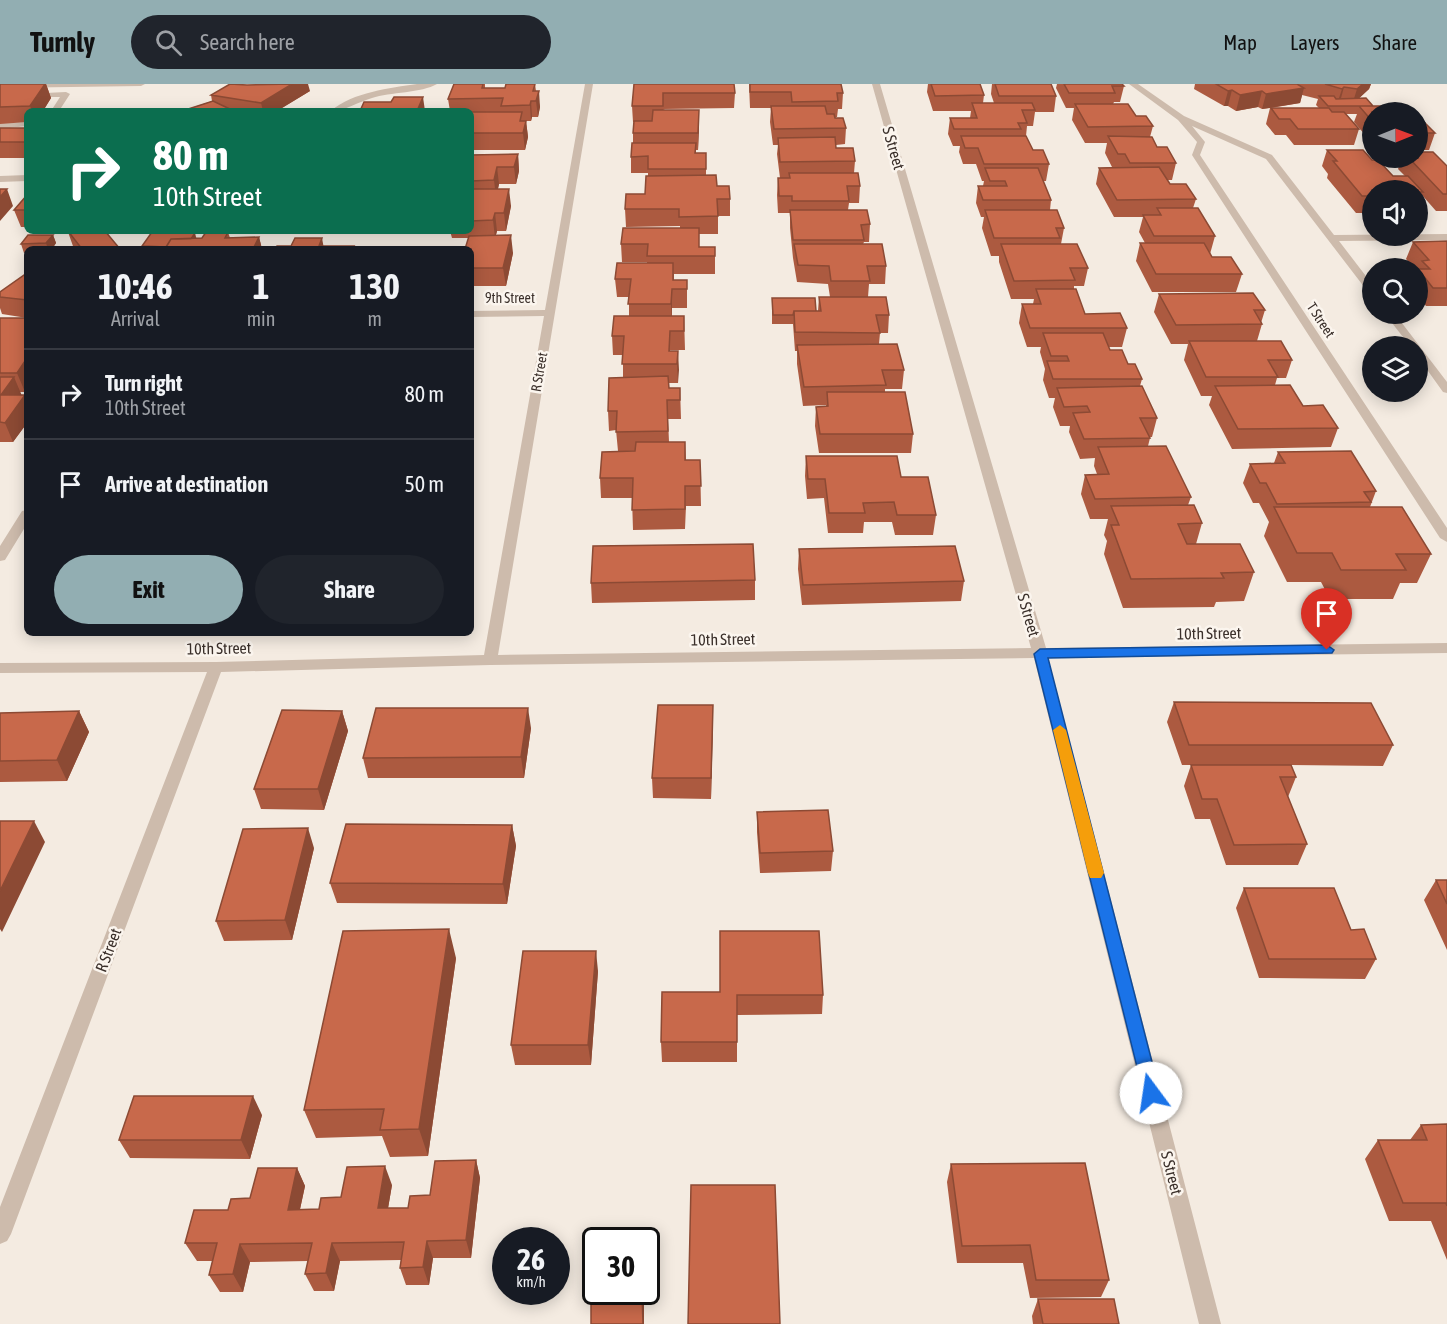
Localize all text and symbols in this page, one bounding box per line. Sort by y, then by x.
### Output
search box [131,15,551,69]
text: Turnly [30,26,95,58]
icon: search [152,26,185,59]
text: Search here [200,29,295,55]
text: Map [1223,30,1257,54]
text: Layers [1290,30,1340,54]
text: Share [1373,30,1417,54]
north arrow [1362,102,1428,168]
map controls [1362,102,1428,402]
street label: S Street [879,124,909,172]
text: 80 m [153,131,228,179]
icon: right [54,132,132,210]
button: sound [1362,180,1428,246]
text: 10th Street [153,181,262,212]
button: search [1362,258,1428,324]
text: 10:46 [98,265,173,307]
text: 1 [253,265,269,307]
text: 130 [349,265,400,307]
street label: 9th Street [485,290,535,306]
street label: T Street [1304,299,1338,341]
text: Arrival [111,307,160,330]
text: min [247,307,275,330]
text: m [367,307,382,330]
button: layers [1362,336,1428,402]
street label: R Street [528,351,550,393]
text: Turn right [105,370,182,396]
icon: right [54,378,87,411]
text: 80 m [404,381,444,407]
text: 10th Street [105,396,186,419]
icon: arrive [54,468,87,501]
text: Arrive at destination [105,471,268,497]
text: 50 m [404,471,444,497]
button: Exit [54,555,243,624]
button: Share [255,555,444,624]
pin [1301,588,1352,650]
street label: S Street [1014,591,1044,639]
icon: arrive [1310,597,1343,630]
street label: 10th Street [1176,623,1242,643]
street label: 10th Street [690,629,756,649]
street label: 10th Street [186,638,252,658]
street label: R Street [91,925,125,974]
position arrow [1119,1061,1183,1125]
street label: S Street [1158,1149,1186,1197]
speed limit sign: 30 [582,1227,660,1305]
text: 26 [517,1242,545,1276]
text: km/h [516,1273,546,1290]

